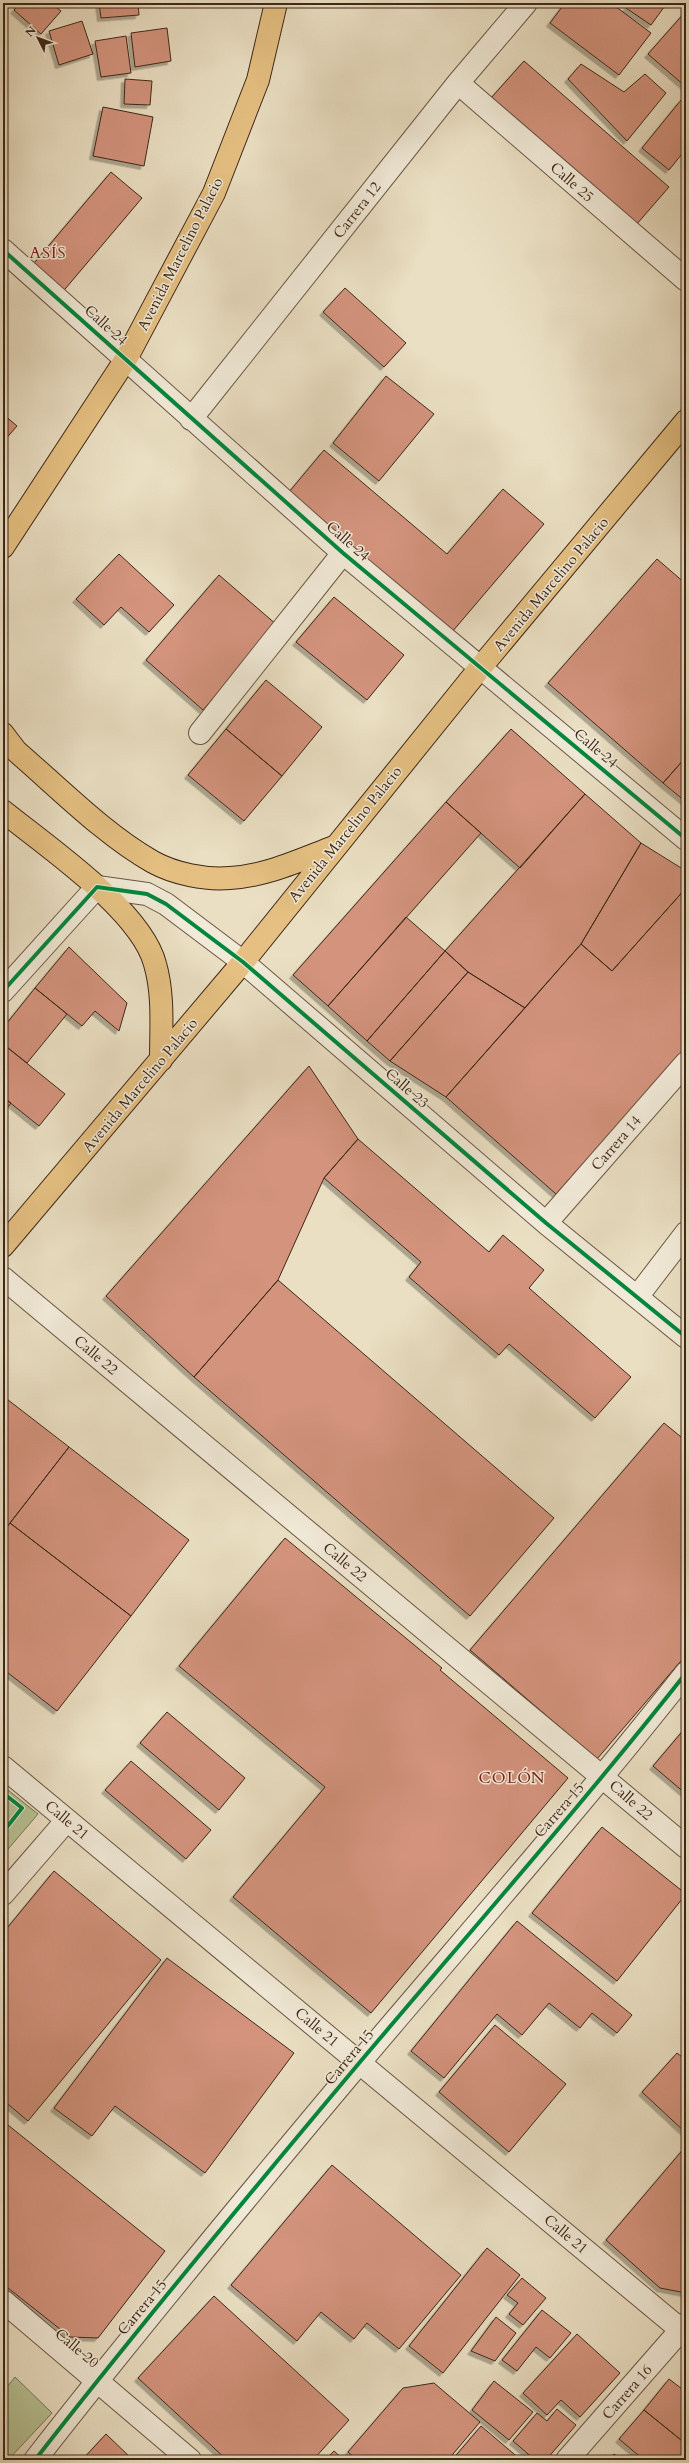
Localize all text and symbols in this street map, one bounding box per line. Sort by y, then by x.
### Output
north arrow [18,18,58,58]
text: N [22,23,40,40]
street label: Calle 25 [546,157,598,207]
street label: Avenida Marcelino Palacio [133,174,227,334]
street label: Carrera 12 [328,177,386,243]
district label: ASÍS [30,242,66,264]
street label: Calle 24 [80,300,132,350]
street label: Avenida Marcelino Palacio [489,513,613,655]
street label: Calle 24 [322,516,374,566]
street label: Calle 24 [570,724,623,773]
street label: Avenida Marcelino Palacio [284,762,406,906]
street label: Avenida Marcelino Palacio [78,1014,202,1156]
street label: Calle 23 [381,1063,433,1113]
street label: Carrera 14 [586,1111,646,1175]
street label: Calle 22 [70,1331,123,1380]
street label: Calle 22 [319,1538,372,1587]
district label: COLÓN [479,1767,545,1789]
street label: Calle 22 [605,1775,657,1825]
street label: Carrera 15 [529,1778,589,1842]
street label: Calle 21 [41,1796,93,1844]
street label: Calle 21 [291,2003,343,2051]
street label: Carrera 15 [320,2025,378,2089]
street label: Calle 21 [540,2210,592,2258]
street label: Carrera 15 [113,2275,171,2339]
street label: Calle 20 [51,2324,104,2373]
street label: Carrera 16 [597,2360,657,2424]

